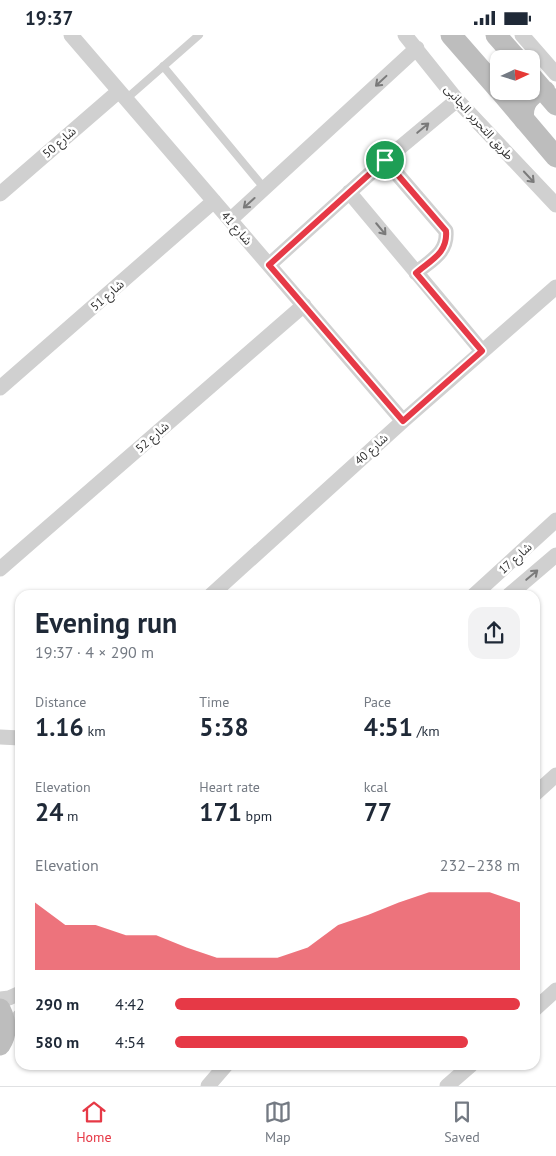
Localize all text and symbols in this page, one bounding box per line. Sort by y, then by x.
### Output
text: 19:37 [25,6,73,30]
north arrow [490,50,540,100]
map controls [490,50,540,100]
one-way arrow [375,75,388,87]
street label: طريق التحرير الجانبى [440,81,517,163]
street label: شارع 50 [39,123,80,162]
one-way arrow [416,123,429,134]
pin [364,139,406,181]
icon: arrive [371,146,399,174]
one-way arrow [523,171,535,183]
one-way arrow [243,197,256,209]
street label: شارع 41 [217,208,256,249]
one-way arrow [375,223,386,236]
street label: شارع 51 [87,276,128,315]
street label: شارع 52 [132,418,173,457]
street label: شارع 40 [351,430,392,469]
street label: شارع 17 [495,539,536,578]
one-way arrow [525,569,538,580]
text: Evening run [35,604,177,641]
button: share [468,607,520,659]
text: 19:37 · 4 × 290 m [35,642,154,662]
text: Distance [35,693,86,711]
text: Time [199,693,229,711]
text: Pace [364,693,391,711]
text: 1.16 [35,711,84,743]
text: 5:38 [199,711,249,743]
text: 4:51 [364,711,413,743]
text: km [84,722,106,740]
text: /km [413,722,440,740]
text: Elevation [35,778,91,796]
text: Heart rate [199,778,260,796]
text: kcal [364,778,388,796]
text: 24 [35,796,63,828]
text: 171 [199,796,242,828]
text: 77 [364,796,392,828]
text: m [63,807,78,825]
text: bpm [242,807,272,825]
text: Elevation [35,855,99,875]
text: 232–238 m [440,855,520,875]
text: 290 m [35,994,79,1014]
text: 4:42 [115,994,145,1014]
text: 580 m [35,1032,79,1052]
text: 4:54 [115,1032,145,1052]
tab: Home [76,1098,112,1146]
tab: Map [264,1098,292,1146]
tab: Saved [444,1098,480,1146]

